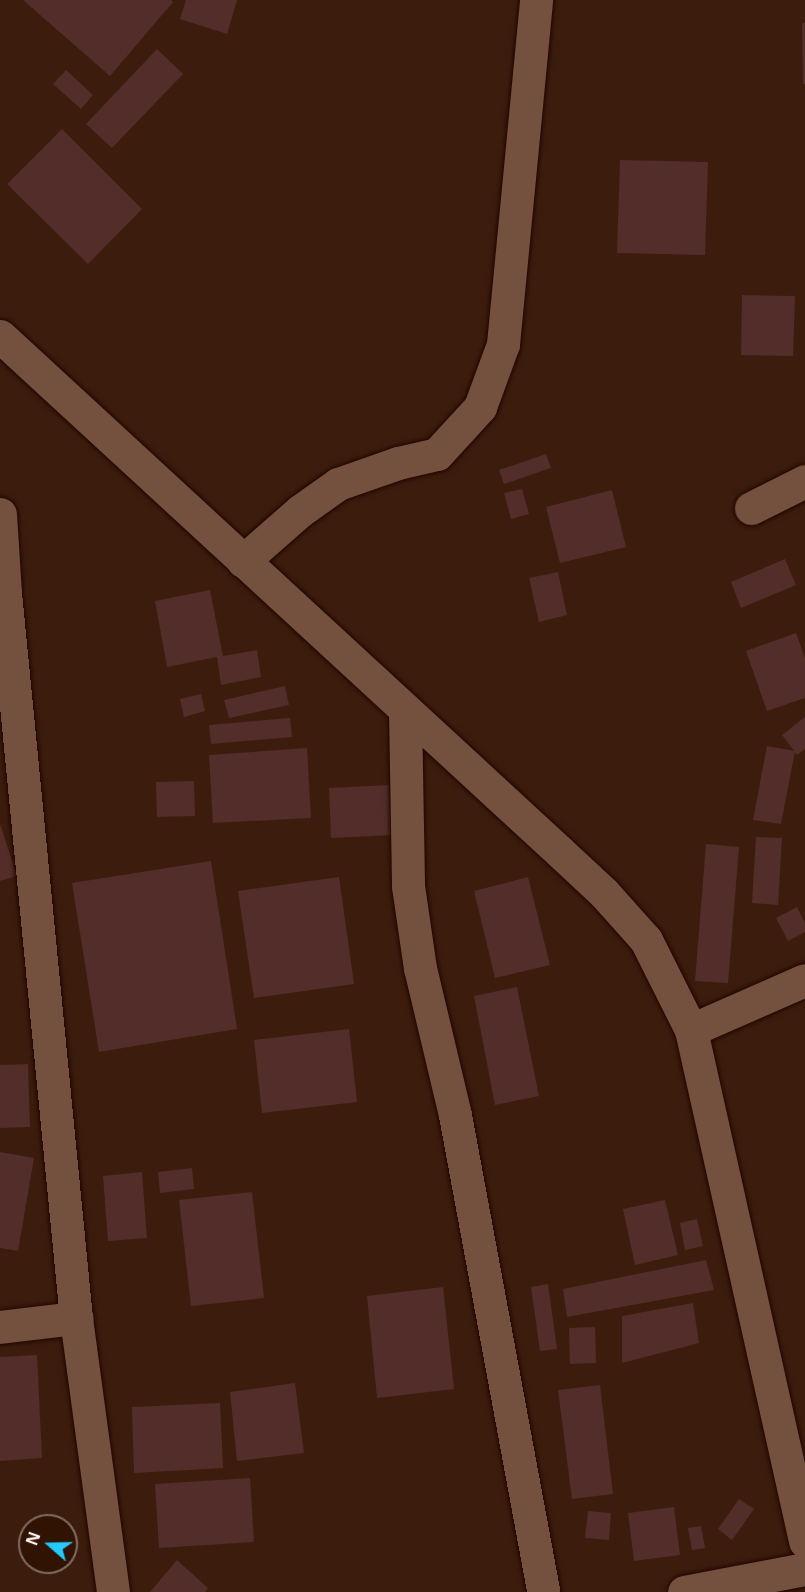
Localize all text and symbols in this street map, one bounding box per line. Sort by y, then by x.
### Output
north arrow [18,1514,78,1574]
text: N [20,1529,46,1548]

